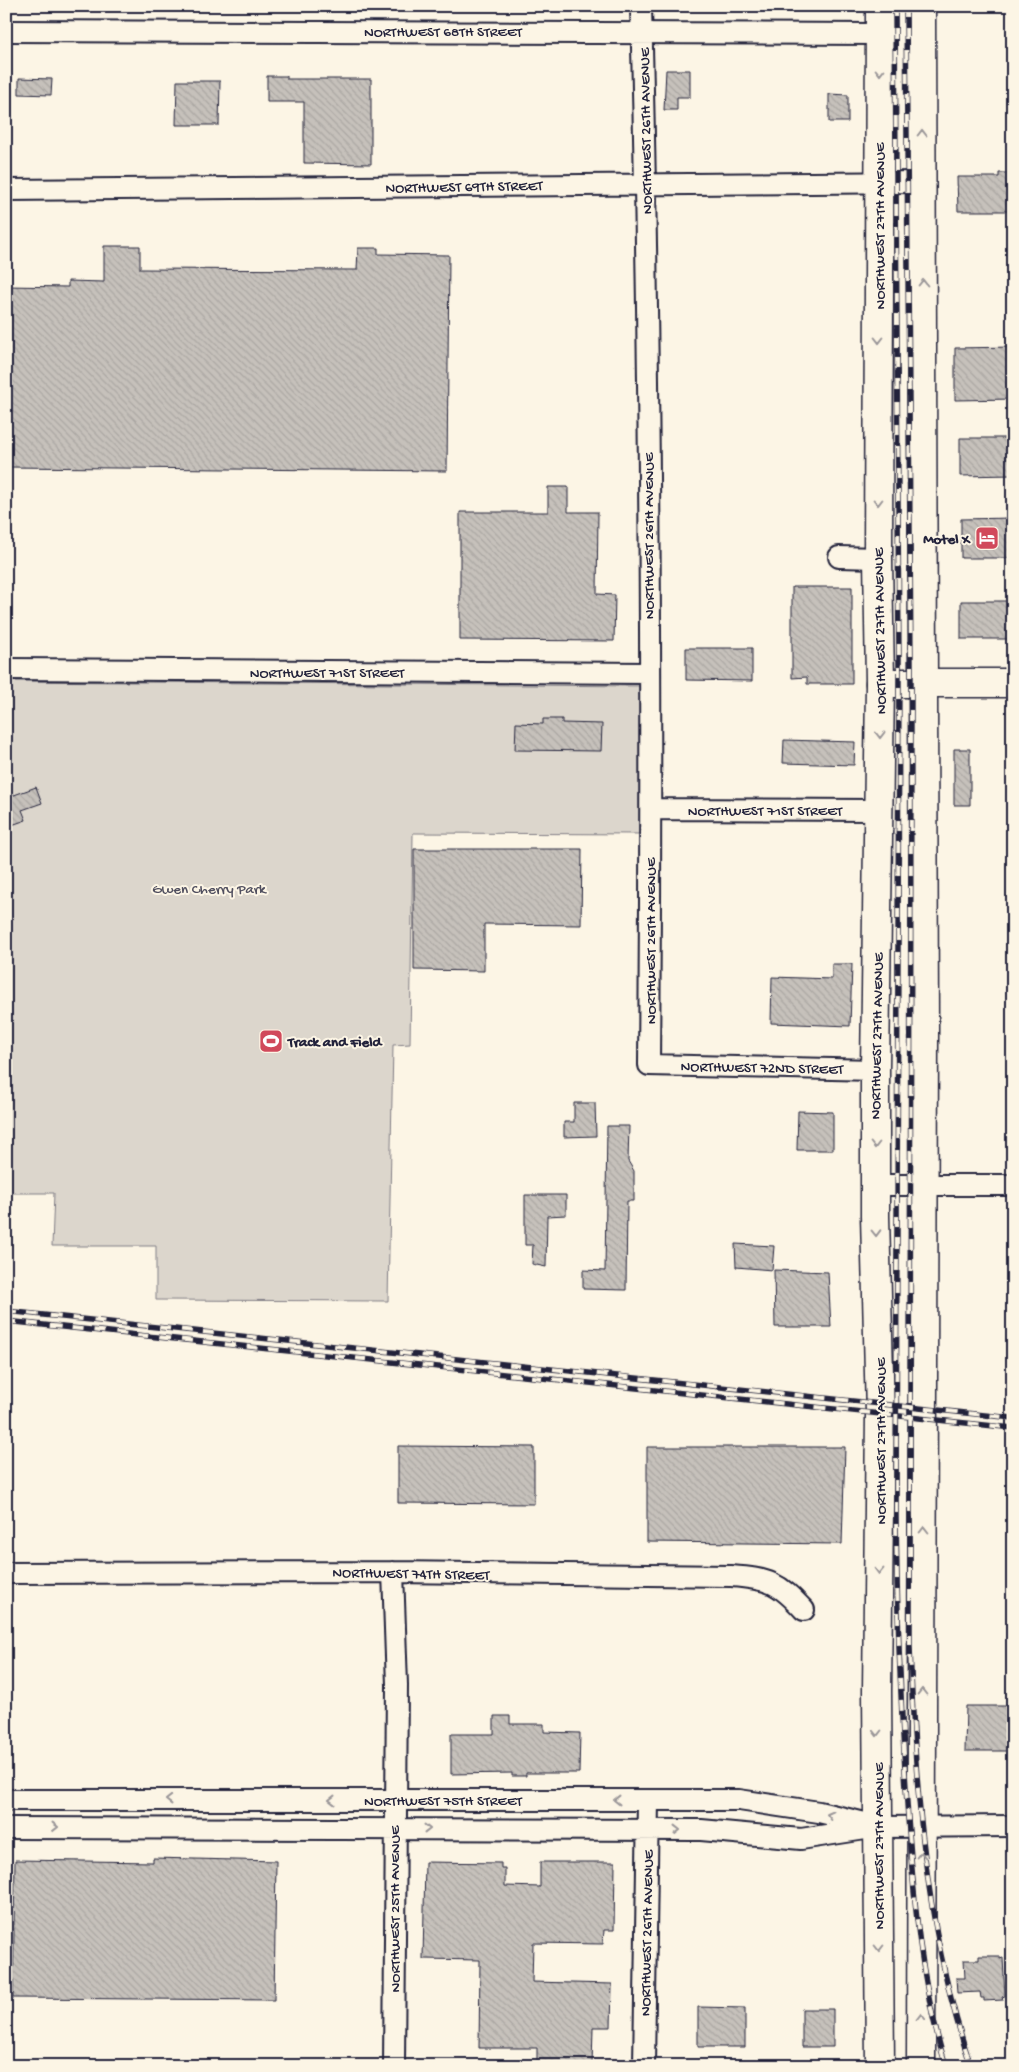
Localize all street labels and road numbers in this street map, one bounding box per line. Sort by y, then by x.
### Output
street label: NORTHWEST 68TH STREET [364,24,523,42]
street label: NORTHWEST 26TH AVENUE [637,47,657,214]
street label: NORTHWEST 27TH AVENUE [872,142,890,309]
street label: NORTHWEST 69TH STREET [385,178,544,198]
street label: NORTHWEST 26TH AVENUE [641,452,659,619]
street label: NORTHWEST 27TH AVENUE [871,547,891,714]
street label: NORTHWEST 71ST STREET [250,665,406,683]
street label: NORTHWEST 71ST STREET [688,803,844,821]
street label: NORTHWEST 26TH AVENUE [643,857,661,1024]
street label: NORTHWEST 27TH AVENUE [868,952,888,1120]
street label: NORTHWEST 72ND STREET [680,1059,845,1079]
street label: NORTHWEST 27TH AVENUE [873,1357,891,1524]
street label: NORTHWEST 74TH STREET [332,1565,491,1585]
street label: NORTHWEST 27TH AVENUE [871,1762,889,1929]
street label: NORTHWEST 75TH STREET [364,1793,523,1811]
street label: NORTHWEST 25TH AVENUE [387,1825,405,1992]
street label: NORTHWEST 26TH AVENUE [638,1849,658,2016]

